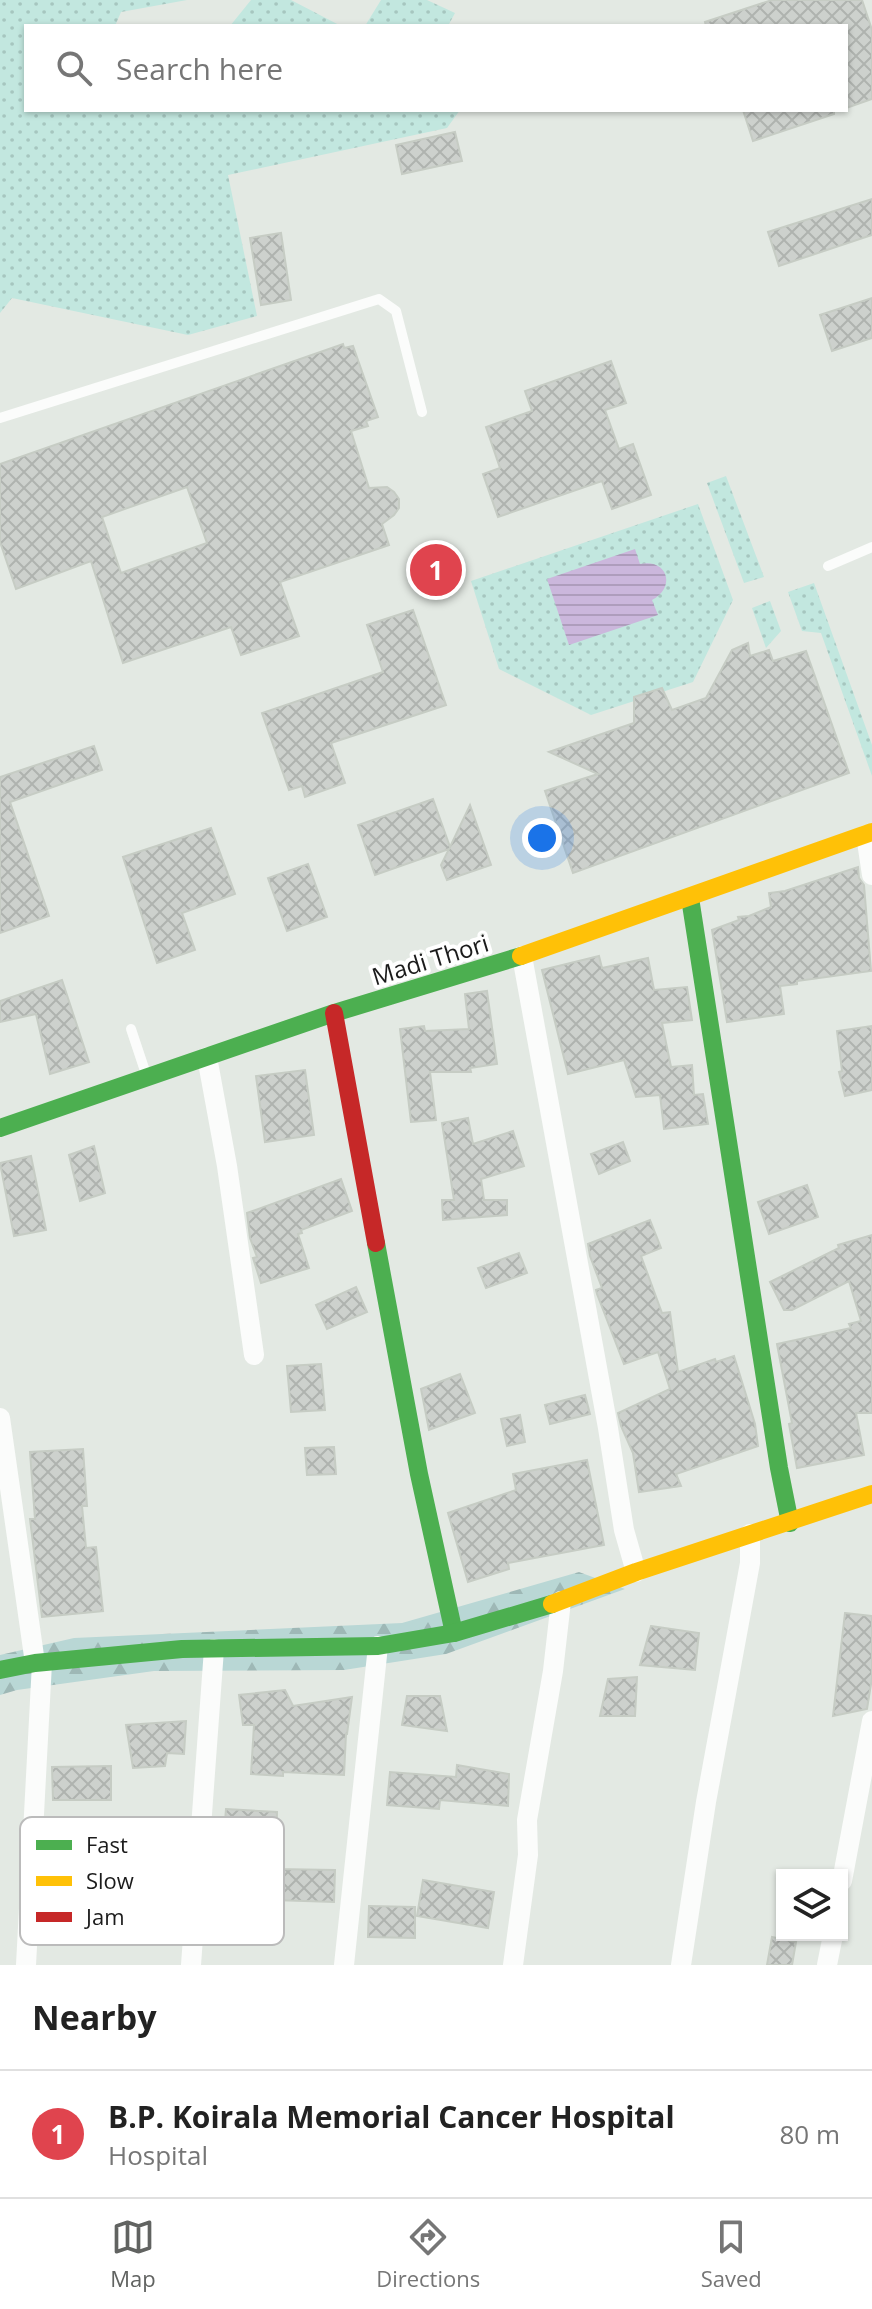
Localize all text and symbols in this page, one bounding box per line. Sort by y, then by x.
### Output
search box [24,24,848,112]
icon: search [52,46,96,90]
text: Search here [116,48,283,89]
pin: 1 [410,540,462,600]
your location [522,818,562,858]
street label: Madi Thori [368,926,492,992]
legend [20,1817,284,1945]
text: Fast [86,1829,128,1859]
text: Slow [86,1865,134,1895]
map controls [776,1869,848,1941]
button: layers [776,1869,848,1941]
text: Jam [84,1901,125,1931]
text: Nearby [32,1994,157,2040]
text: B.P. Koirala Memorial Cancer Hospital [108,2096,675,2137]
text: 1 [51,2116,65,2152]
text: 80 m [779,2116,840,2152]
text: Hospital [108,2137,208,2173]
tab: Map [110,2215,156,2293]
tab: Directions [376,2215,480,2293]
tab: Saved [701,2215,762,2293]

